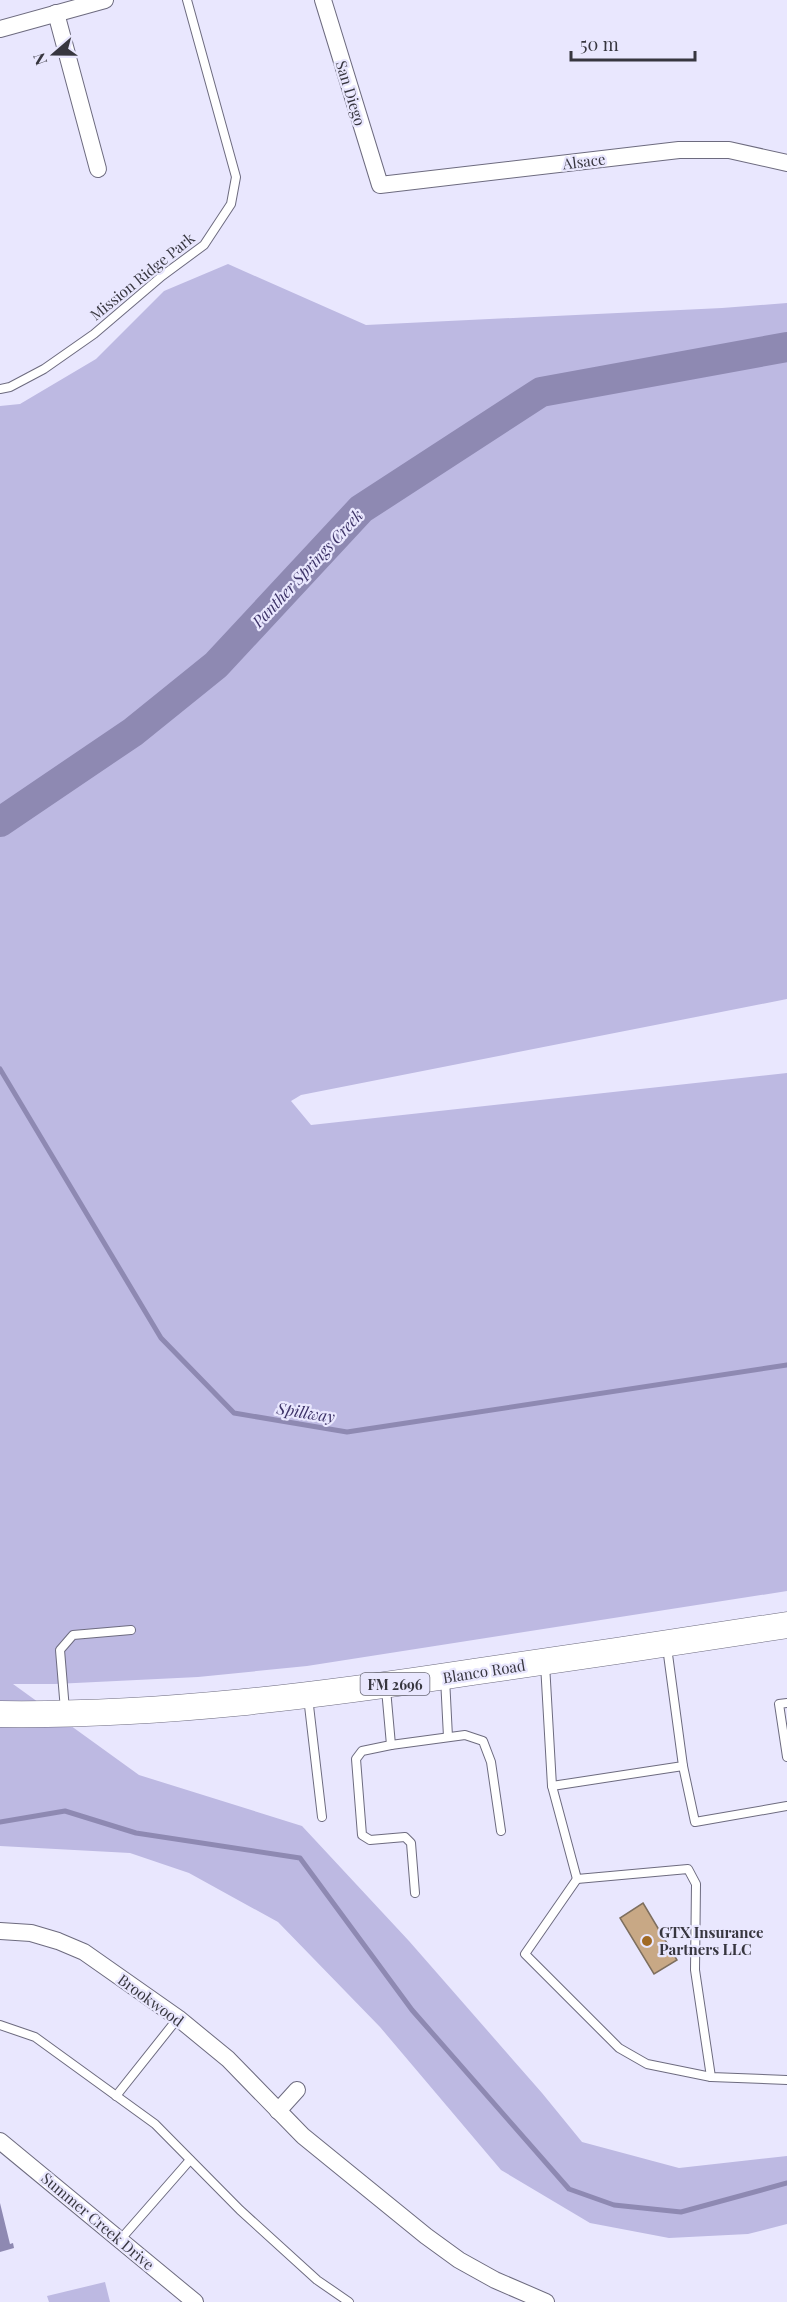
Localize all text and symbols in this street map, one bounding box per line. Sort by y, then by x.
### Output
north arrow [24,24,84,84]
scale bar [571,24,696,62]
text: 50 m [580,32,619,56]
text: N [27,50,51,68]
street label: San Diego [332,58,370,128]
street label: Alsace [561,148,606,174]
street label: Mission Ridge Park [86,227,199,324]
water label: Panther Springs Creek [246,505,367,632]
water label: Spillway [274,1397,337,1427]
street label: Blanco Road [441,1655,527,1687]
road number: FM 2696 [360,1673,430,1695]
place label: GTX Insurance Partners LLC [659,1922,764,1959]
marker: GTX Insurance Partners LLC [640,1934,654,1948]
street label: Brookwood [114,1969,188,2031]
street label: Summer Creek Drive [37,2168,159,2274]

